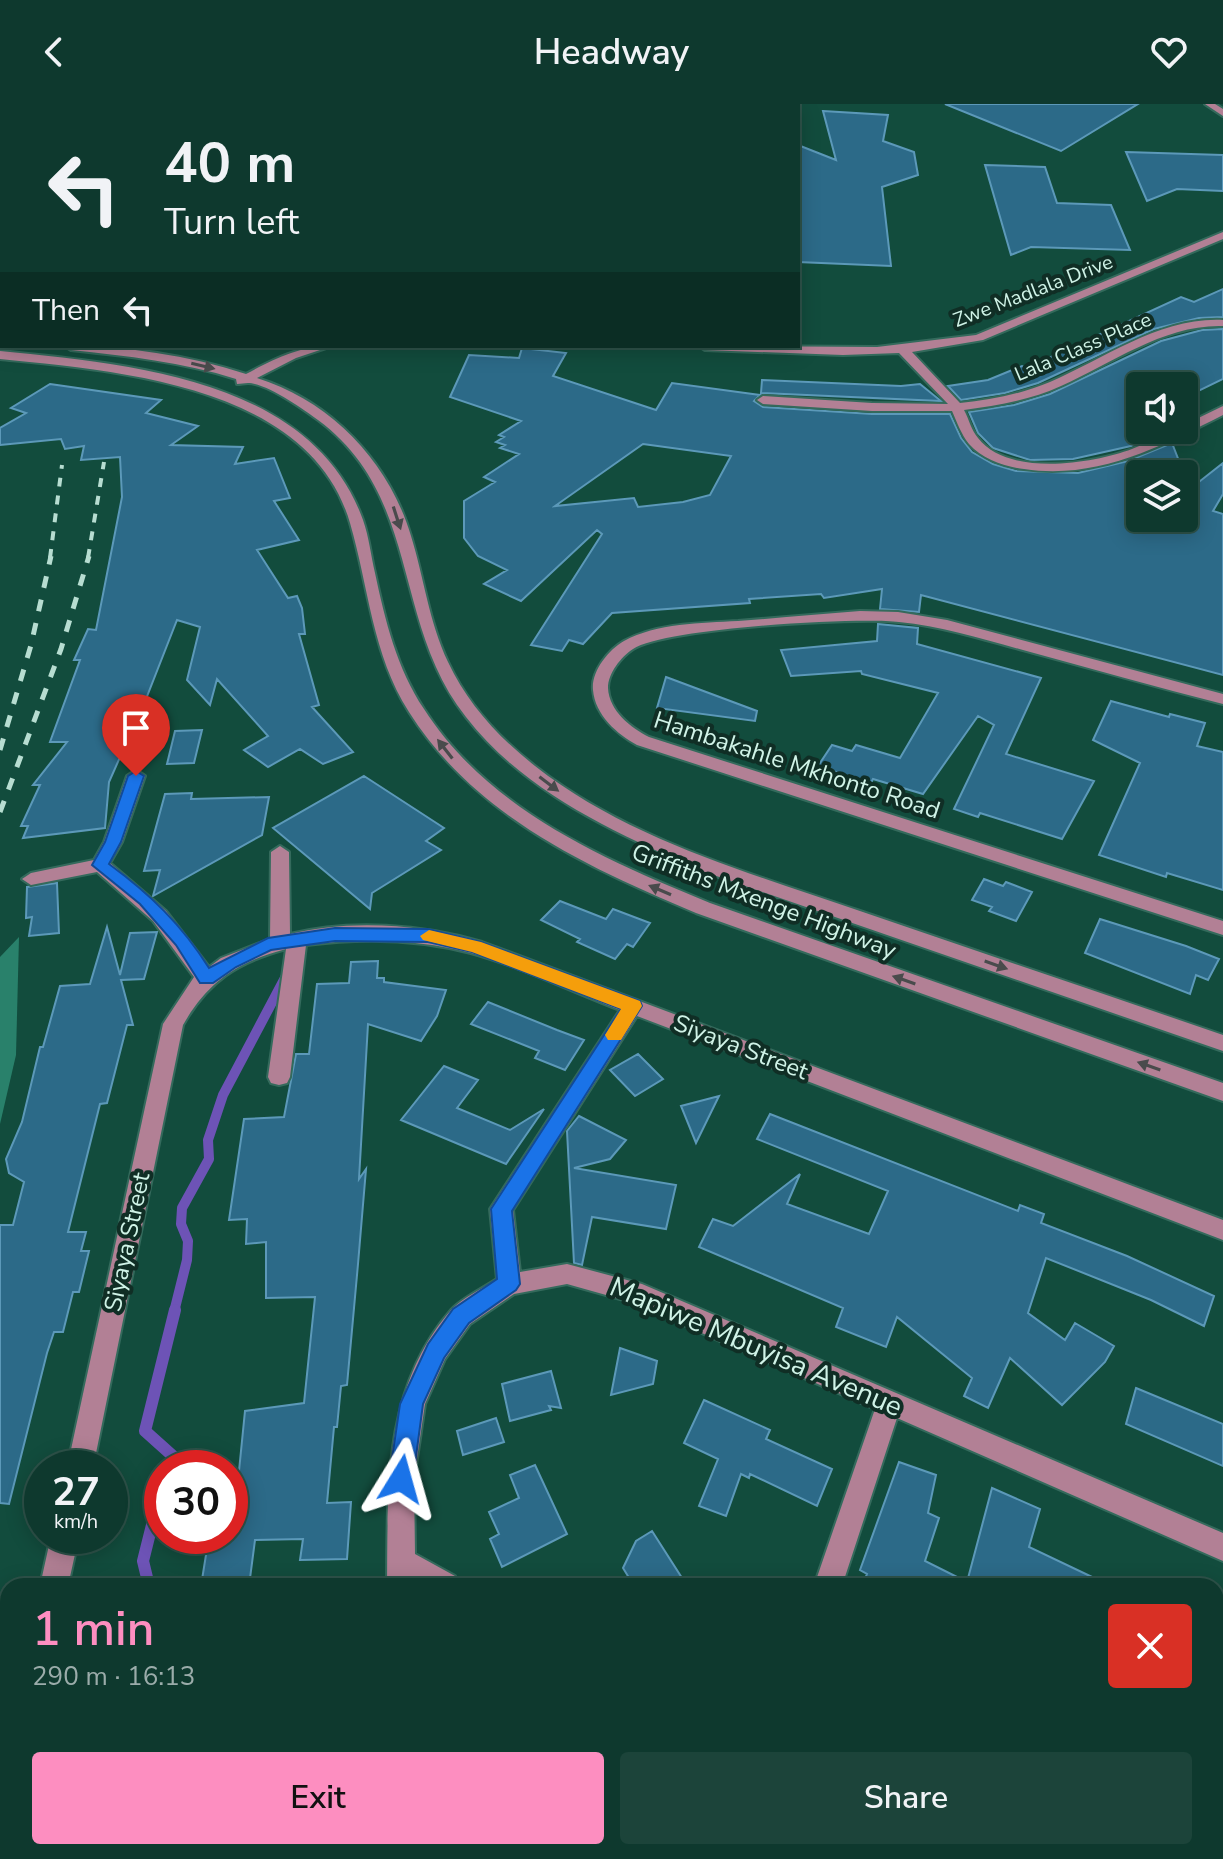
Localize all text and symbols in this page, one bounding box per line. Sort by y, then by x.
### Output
text: Headway [534,28,689,77]
icon: back [32,30,76,74]
icon: heart [1147,30,1191,74]
text: 40 m [164,125,295,202]
icon: left [32,136,136,240]
text: Turn left [164,198,299,247]
street label: Zwe Madlala Drive [949,248,1117,334]
icon: left [116,288,160,332]
text: Then [32,290,100,331]
street label: Lala Class Place [1010,306,1156,388]
one-way arrow [191,360,216,373]
map controls [1126,372,1198,532]
button: sound [1126,372,1198,444]
button: layers [1126,460,1198,532]
one-way arrow [391,506,404,530]
pin [102,694,170,776]
street label: Hambakahle Mkhonto Road [650,704,944,826]
icon: arrive [114,706,158,750]
one-way arrow [438,739,454,759]
one-way arrow [538,776,559,792]
street label: Griffiths Mxenge Highway [627,836,901,967]
one-way arrow [648,884,672,897]
one-way arrow [984,959,1008,971]
one-way arrow [892,973,916,985]
street label: Siyaya Street [669,1007,813,1088]
one-way arrow [1137,1060,1161,1072]
street label: Siyaya Street [97,1169,157,1315]
street label: Mapiwe Mbuyisa Avenue [604,1268,908,1426]
position arrow [359,1437,443,1521]
speed limit sign: 30 [144,1450,248,1554]
text: 27 [52,1465,100,1519]
text: km/h [54,1508,98,1535]
text: 1 min [32,1596,154,1662]
button: close [1108,1604,1192,1688]
text: 290 m · 16:13 [32,1659,195,1694]
button: Exit [32,1752,604,1844]
button: Share [620,1752,1192,1844]

